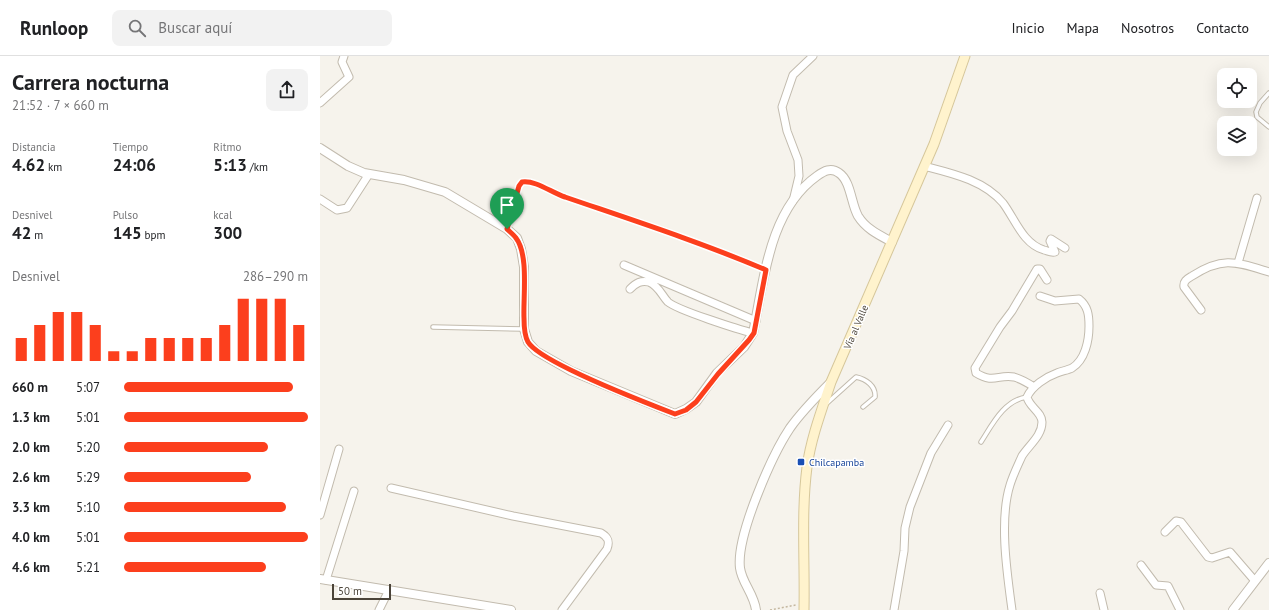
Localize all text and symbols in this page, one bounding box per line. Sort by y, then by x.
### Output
search box [112,10,392,46]
text: Runloop [20,16,88,40]
icon: search [126,17,148,39]
text: Buscar aquí [158,18,232,37]
text: Inicio [1011,19,1044,37]
text: Mapa [1066,19,1099,37]
text: Nosotros [1121,19,1174,37]
text: Contacto [1196,19,1249,37]
text: Carrera nocturna [12,68,169,96]
map controls [1217,68,1257,156]
button: locate [1217,68,1257,108]
button: share [266,69,308,111]
text: 21:52 · 7 × 660 m [12,97,109,114]
button: layers [1217,116,1257,156]
text: Distancia [12,140,55,154]
text: Tiempo [113,140,148,154]
text: Ritmo [213,140,241,154]
text: 4.62 [12,154,45,176]
text: 24:06 [113,154,156,176]
text: 5:13 [213,154,247,176]
text: km [45,160,62,174]
text: /km [247,160,268,174]
pin [490,188,524,229]
icon: arrive [496,194,518,216]
text: Desnivel [12,208,52,222]
text: Pulso [113,208,138,222]
text: kcal [213,208,232,222]
text: 42 [12,222,31,244]
text: 145 [113,222,142,244]
text: 300 [213,222,242,244]
text: m [31,228,43,242]
text: bpm [142,228,165,242]
text: Desnivel [12,268,60,285]
text: 286–290 m [243,268,308,285]
street label: Vía al Valle [840,303,871,352]
text: 660 m [12,379,48,396]
text: 5:07 [76,379,100,396]
text: 1.3 km [12,409,50,426]
text: 5:01 [76,409,100,426]
text: 2.0 km [12,439,50,456]
text: 5:20 [76,439,100,456]
place label: Chilcapamba [809,456,864,469]
marker: Chilcapamba [796,457,806,467]
text: 2.6 km [12,469,50,486]
text: 5:29 [76,469,100,486]
text: 3.3 km [12,499,50,516]
text: 5:10 [76,499,100,516]
text: 4.0 km [12,529,50,546]
text: 5:01 [76,529,100,546]
text: 4.6 km [12,559,50,576]
text: 5:21 [76,559,100,576]
scale bar [332,582,391,601]
text: 50 m [338,584,362,598]

